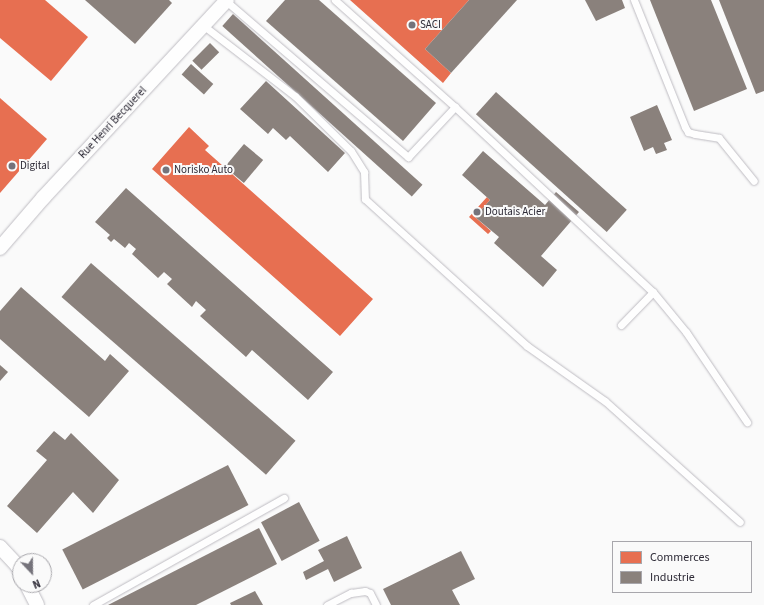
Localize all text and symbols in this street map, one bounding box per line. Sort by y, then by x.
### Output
place label: SACI [420,18,441,32]
marker: SACI [407,20,417,30]
street label: Rue Henri Becquerel [76,84,150,162]
place label: Digital [20,159,50,173]
marker: Digital [7,161,17,171]
place label: Norisko Auto [174,163,233,177]
marker: Norisko Auto [161,165,171,175]
place label: Doutais Acier [485,205,545,219]
marker: Doutais Acier [472,207,482,217]
legend [612,541,752,593]
text: Commerces [650,549,709,566]
north arrow [12,553,52,593]
text: Industrie [650,569,695,586]
text: N [30,575,43,592]

